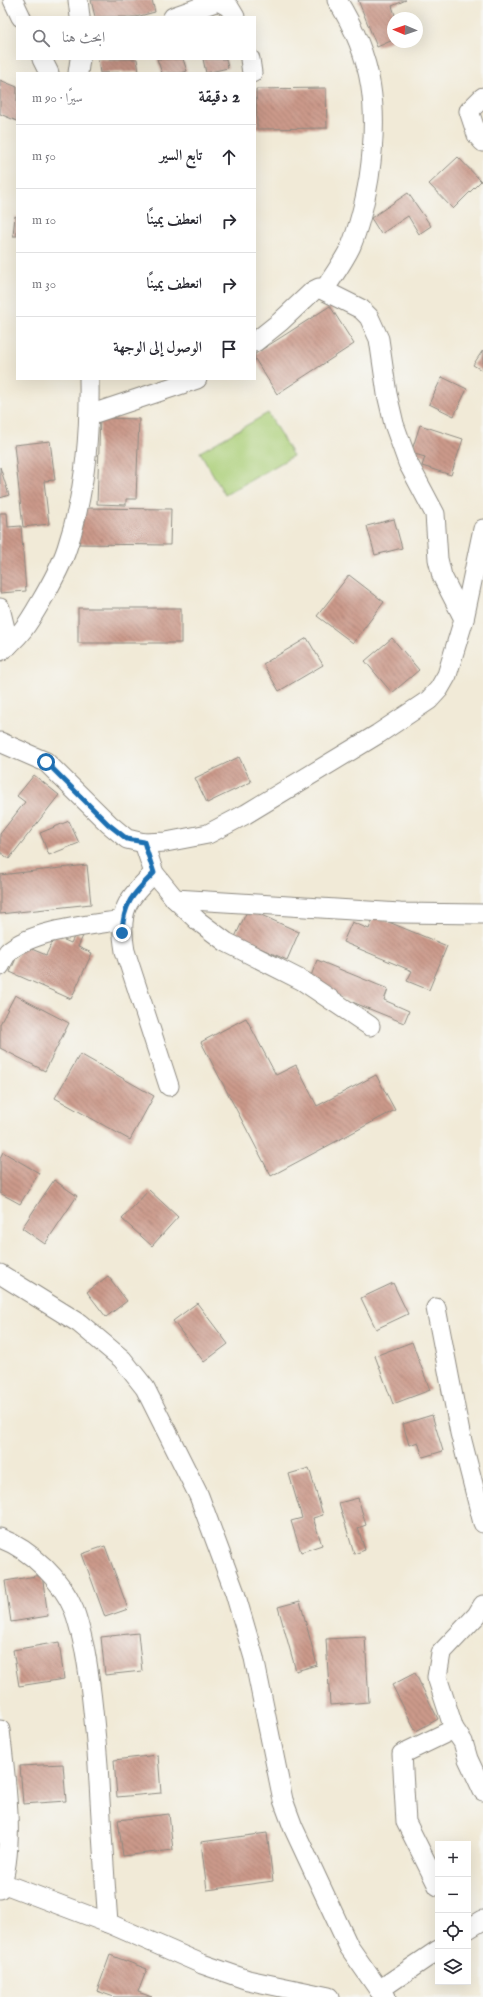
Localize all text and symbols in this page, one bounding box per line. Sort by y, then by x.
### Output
north arrow [387,12,423,48]
search box [16,16,256,60]
icon: search [30,27,52,49]
text: ابحث هنا [62,28,105,47]
text: 2 دقيقة [199,87,240,108]
text: سيرًا · 90 m [32,90,83,107]
text: تابع السير [160,146,202,165]
icon: ahead [218,146,240,168]
text: 50 m [32,148,56,165]
text: انعطف يمينًا [146,210,202,229]
icon: right [218,210,240,232]
text: 10 m [32,212,56,229]
text: انعطف يمينًا [146,274,202,293]
icon: right [218,274,240,296]
text: 30 m [32,276,56,293]
text: الوصول إلى الوجهة [113,338,202,357]
icon: arrive [218,338,240,360]
route start [37,753,55,771]
route end [113,924,131,942]
map controls [435,1841,471,1985]
button: + [435,1841,471,1877]
button: − [435,1877,471,1913]
button: locate [435,1913,471,1949]
button: layers [435,1949,471,1985]

